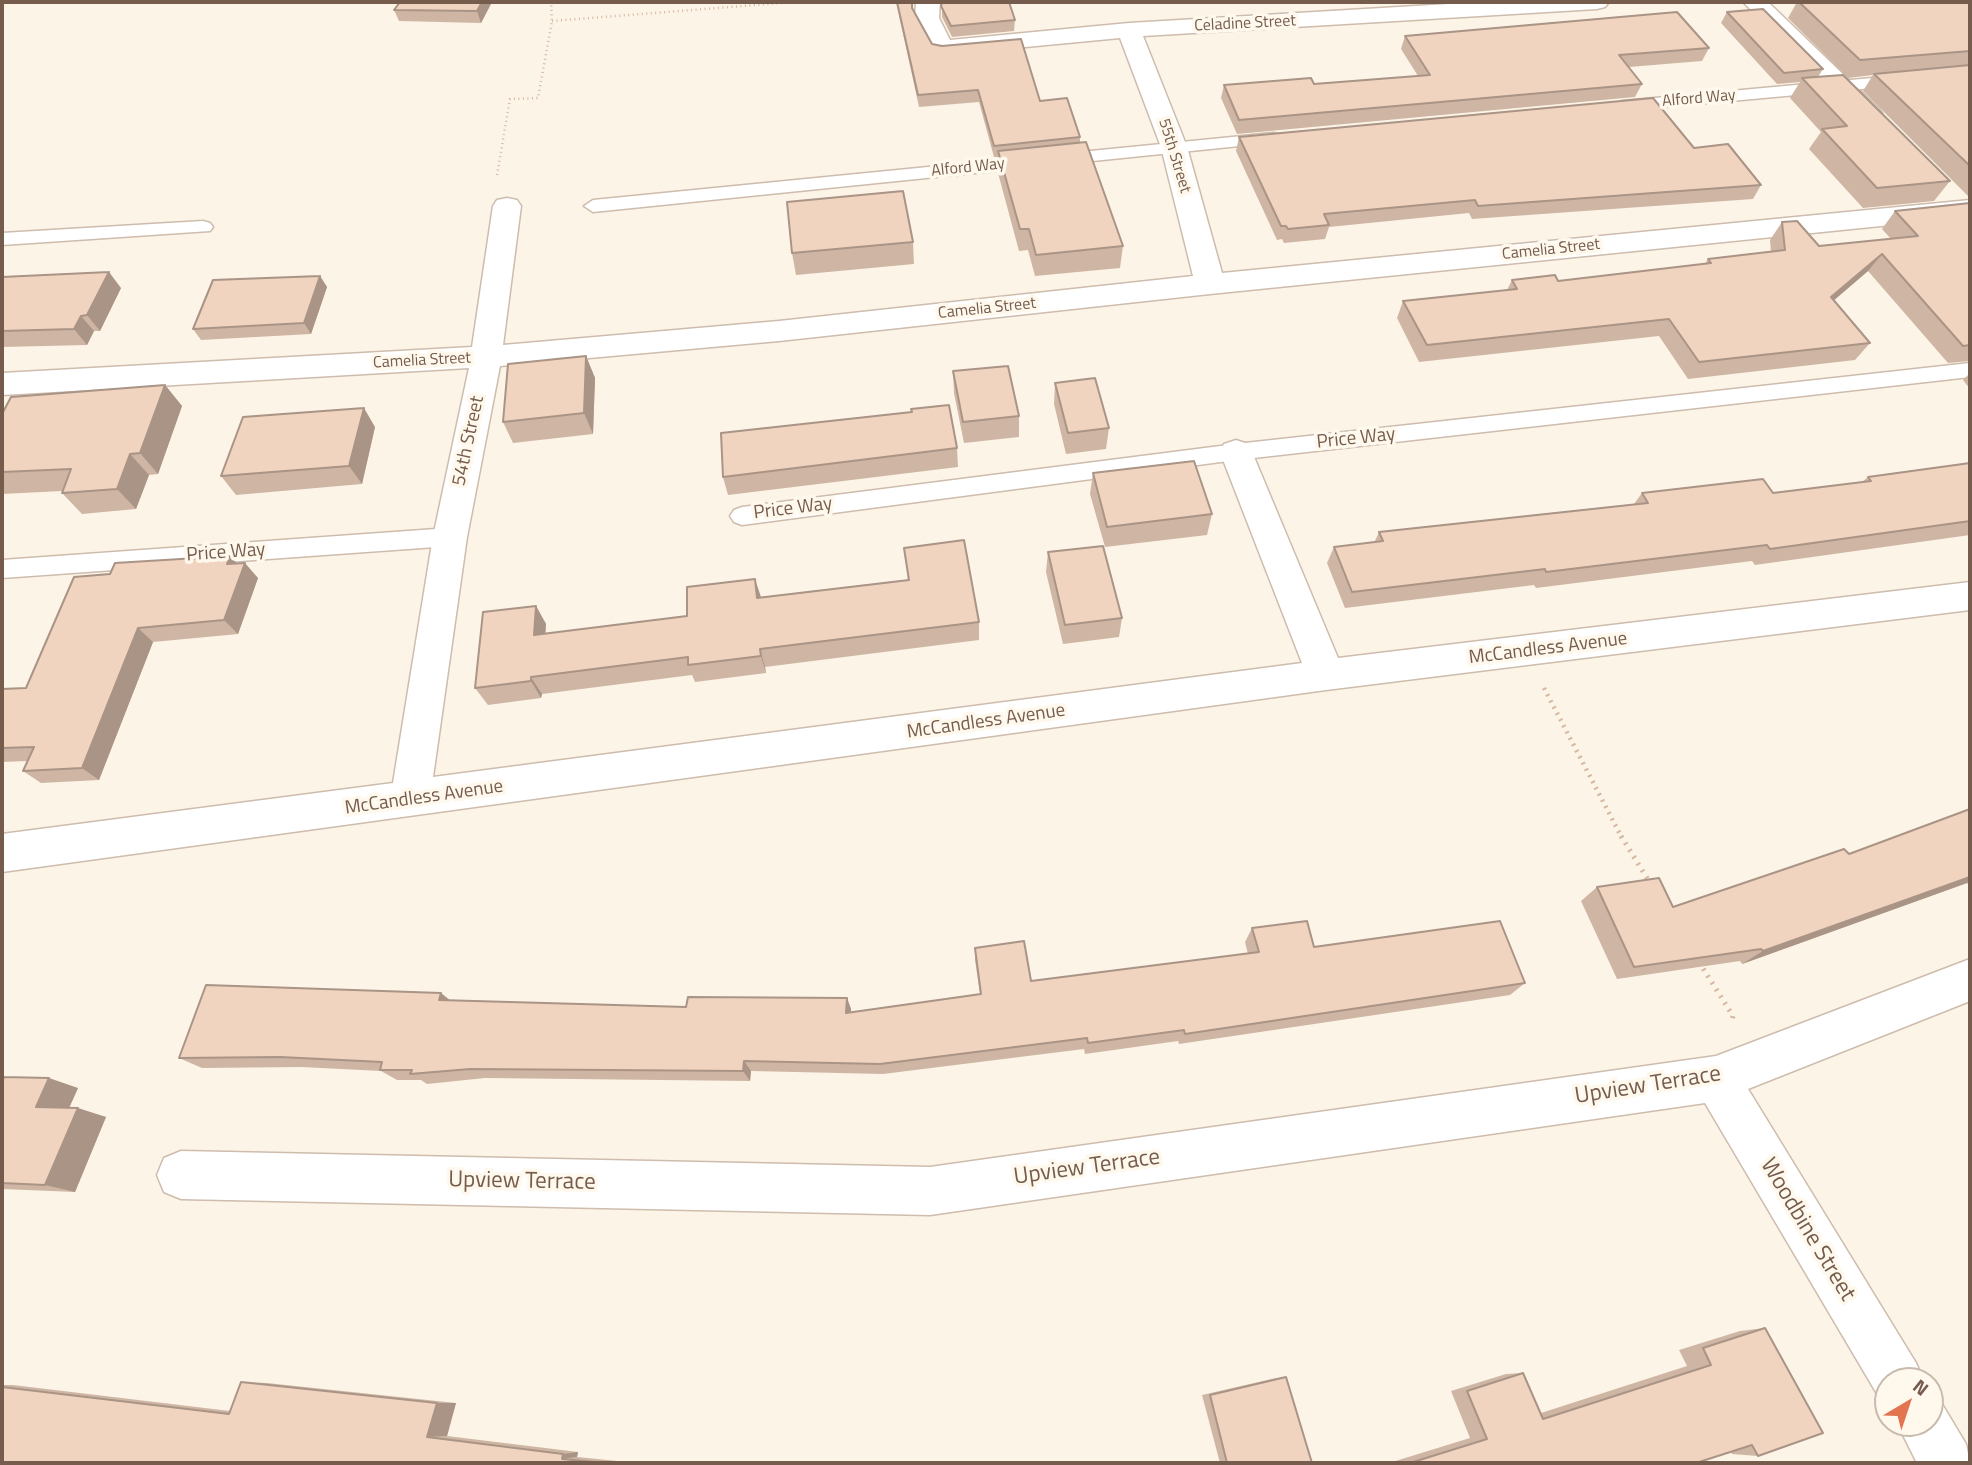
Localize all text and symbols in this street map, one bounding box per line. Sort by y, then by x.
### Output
street label: Celadine Street [1194,12,1296,36]
street label: Alford Way [1661,86,1737,112]
street label: 55th Street [1154,116,1194,196]
street label: Alford Way [930,155,1006,181]
street label: Camelia Street [1501,235,1601,265]
street label: Camelia Street [937,294,1037,324]
street label: Camelia Street [372,349,472,373]
street label: 54th Street [448,394,490,488]
street label: Price Way [1315,424,1397,454]
street label: Price Way [752,493,834,525]
street label: Price Way [186,539,266,567]
street label: McCandless Avenue [1467,628,1629,670]
street label: McCandless Avenue [905,700,1067,744]
street label: McCandless Avenue [343,776,505,820]
street label: Upview Terrace [1573,1061,1723,1111]
street label: Upview Terrace [1012,1144,1162,1192]
street label: Woodbine Street [1753,1154,1861,1306]
street label: Upview Terrace [448,1167,596,1197]
north arrow [1874,1367,1944,1437]
text: N [1907,1371,1936,1402]

